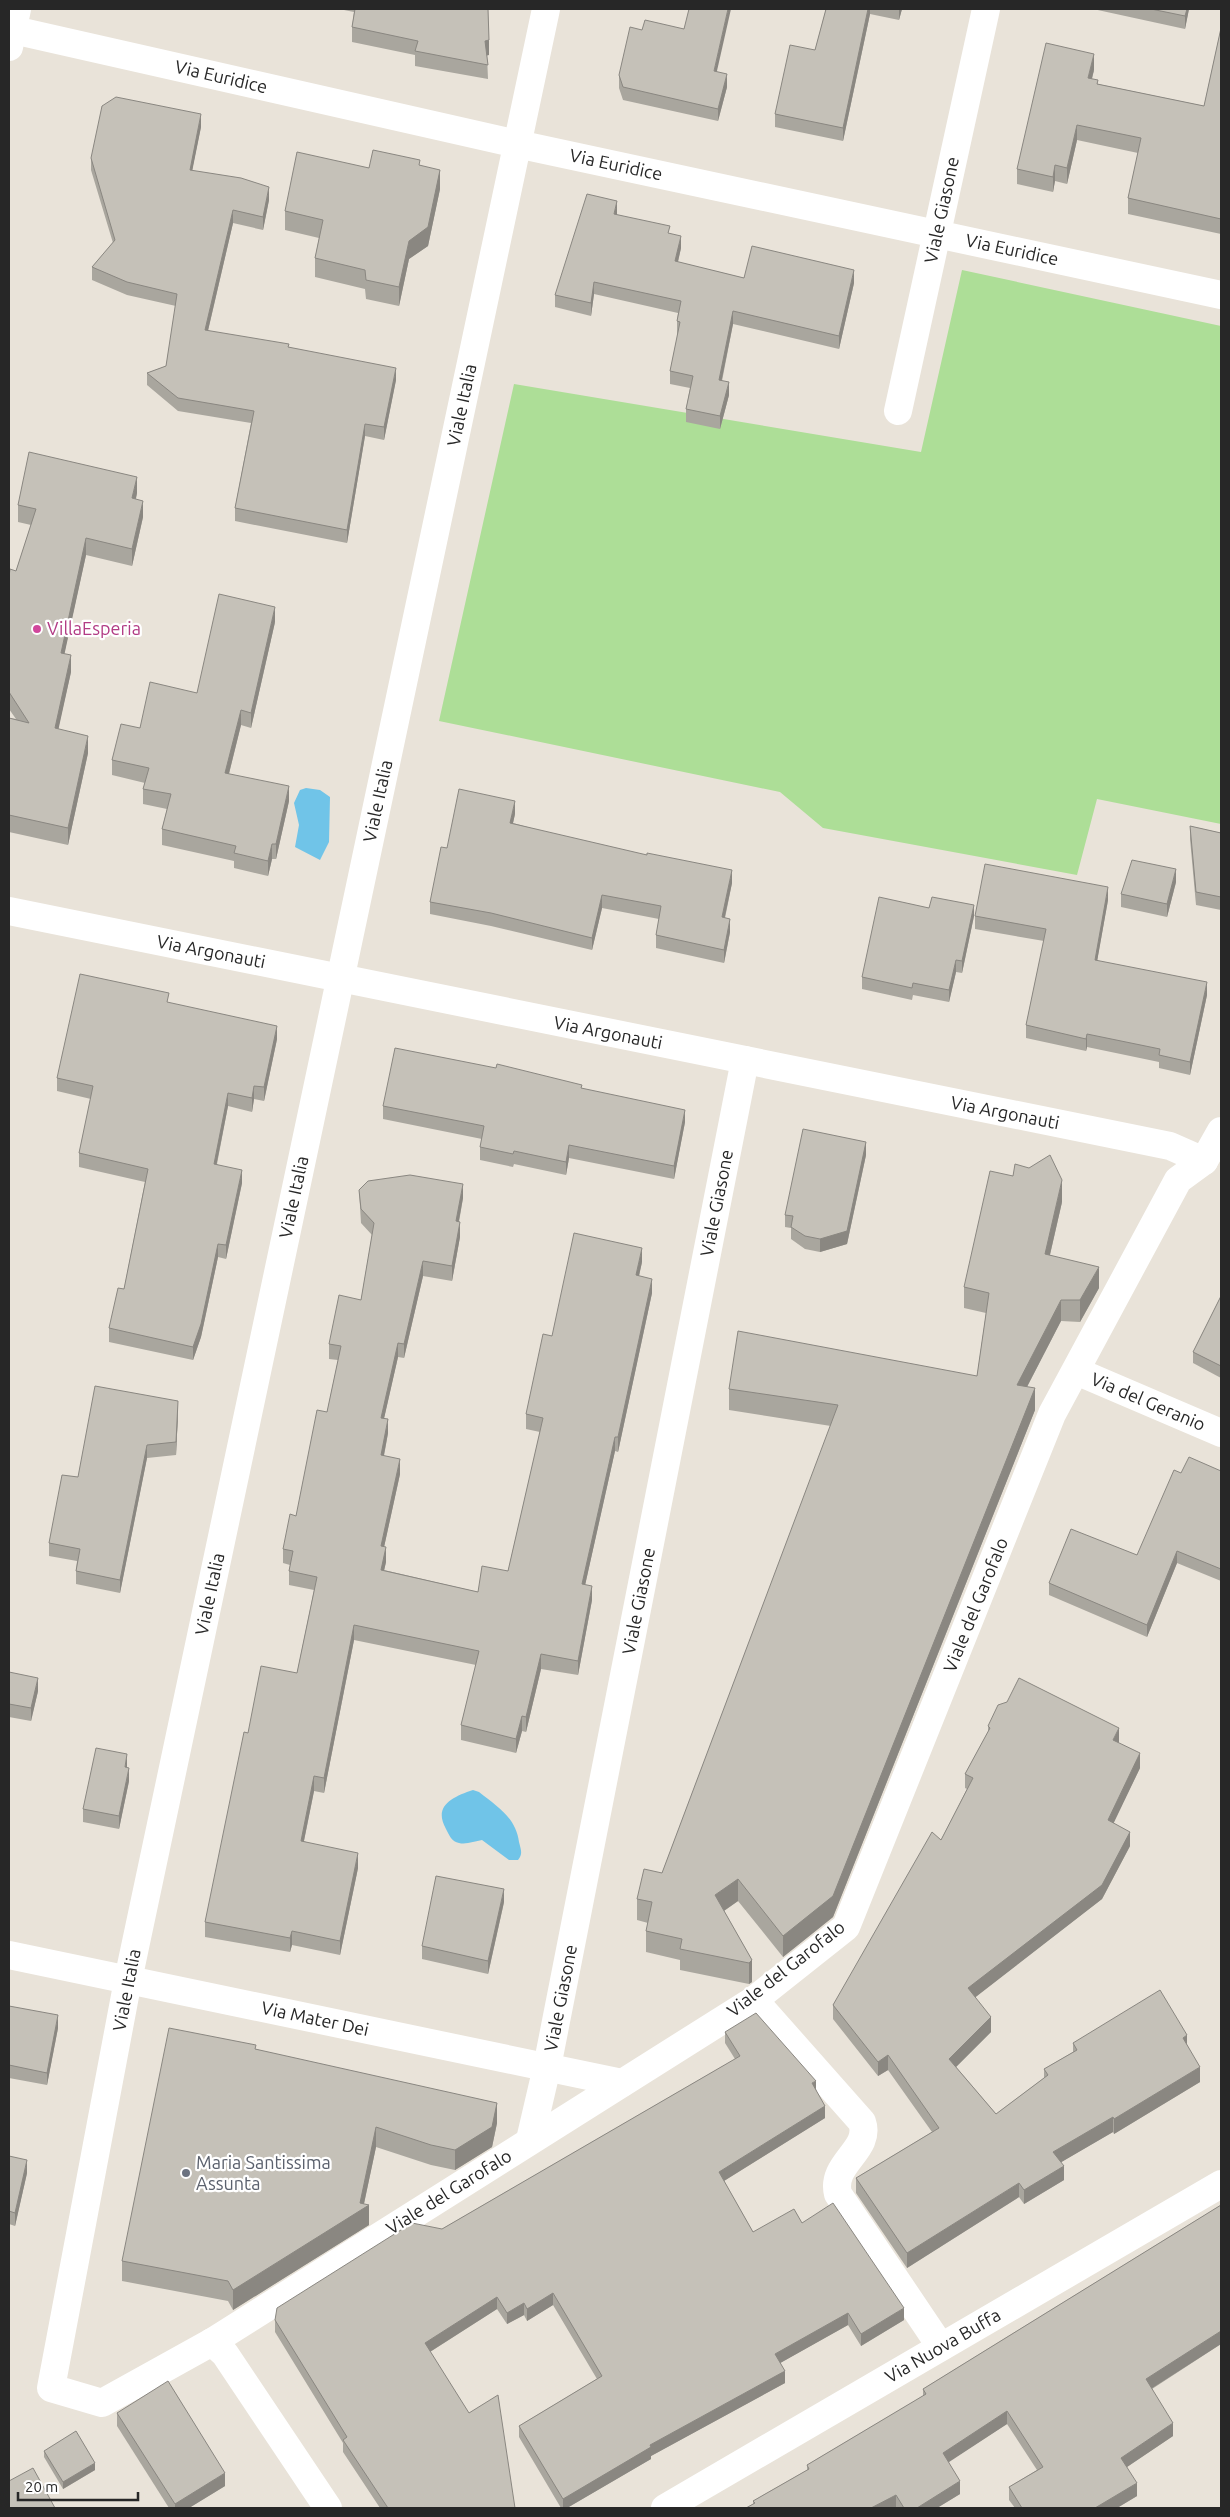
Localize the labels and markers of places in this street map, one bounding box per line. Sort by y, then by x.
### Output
place label: VillaEsperia [47,618,141,638]
marker: VillaEsperia [31,623,43,635]
place label: Maria Santissima Assunta [196,2152,331,2193]
marker: Maria Santissima Assunta [180,2167,192,2179]

